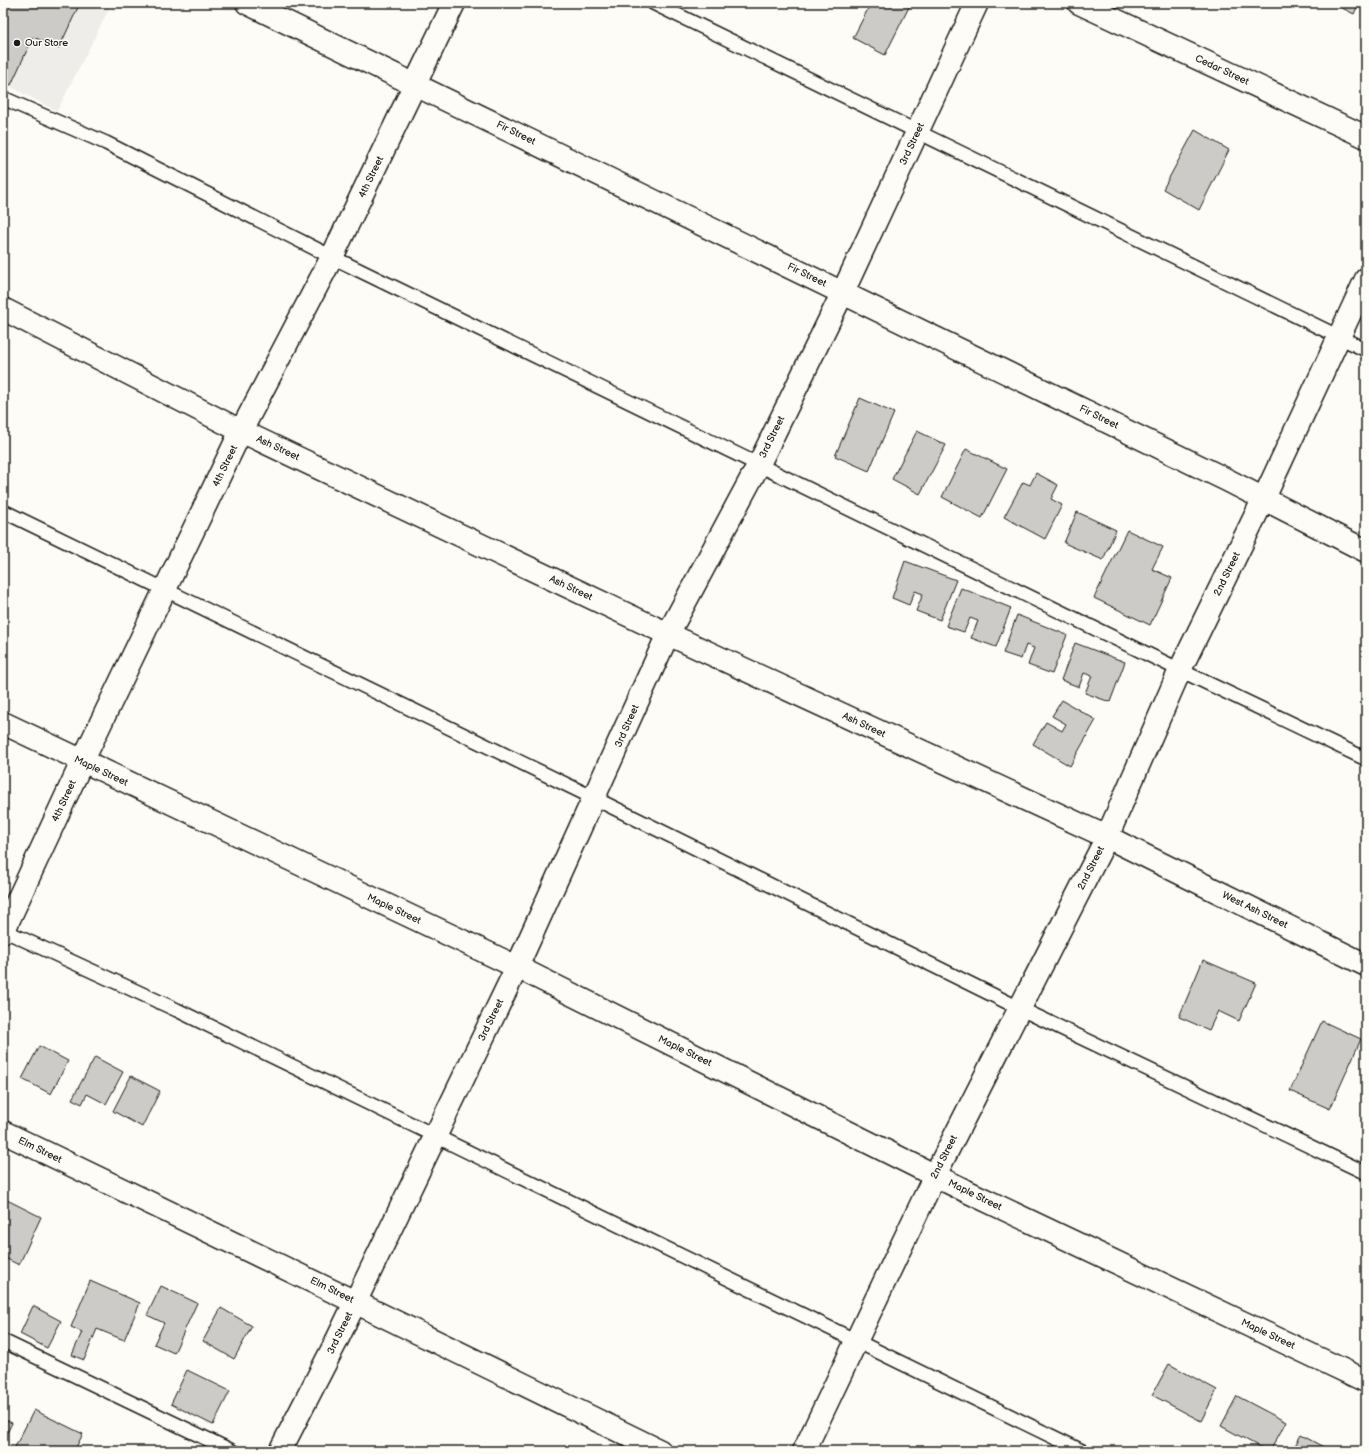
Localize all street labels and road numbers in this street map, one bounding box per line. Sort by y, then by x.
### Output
street label: Cedar Street [1193,52,1251,88]
street label: Fir Street [495,118,537,148]
street label: 3rd Street [897,121,927,167]
street label: 4th Street [356,154,386,200]
street label: Fir Street [786,260,828,290]
street label: Fir Street [1078,402,1120,432]
street label: 3rd Street [757,414,787,460]
street label: Ash Street [255,433,301,463]
street label: 4th Street [210,443,240,489]
street label: 2nd Street [1211,550,1243,598]
street label: Ash Street [548,573,594,603]
street label: 3rd Street [612,703,642,749]
street label: Ash Street [841,710,887,740]
street label: Maple Street [72,753,130,789]
street label: 4th Street [49,778,79,824]
street label: 2nd Street [1075,844,1107,892]
street label: West Ash Street [1220,889,1290,931]
street label: Maple Street [365,891,423,927]
street label: 3rd Street [476,997,506,1043]
street label: Maple Street [656,1033,714,1069]
street label: 2nd Street [928,1133,960,1181]
street label: Elm Street [16,1134,64,1166]
street label: Maple Street [946,1177,1004,1213]
street label: Elm Street [308,1274,356,1306]
street label: 3rd Street [325,1310,355,1356]
street label: Maple Street [1239,1316,1297,1352]

